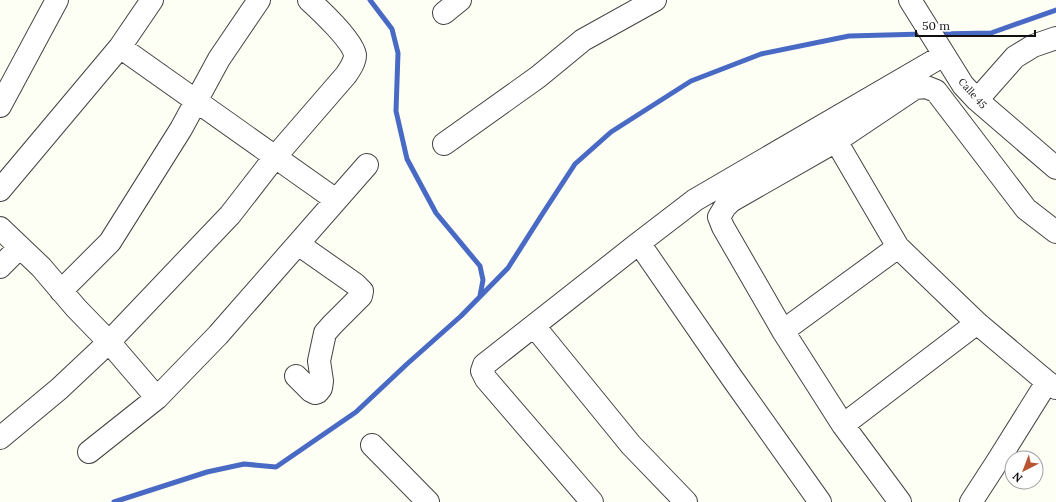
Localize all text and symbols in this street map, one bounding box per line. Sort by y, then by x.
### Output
scale bar [916,12,1035,38]
text: 50 m [922,18,950,33]
street label: Calle 45 [956,75,990,111]
north arrow [1004,450,1044,490]
text: N [1009,469,1025,485]

